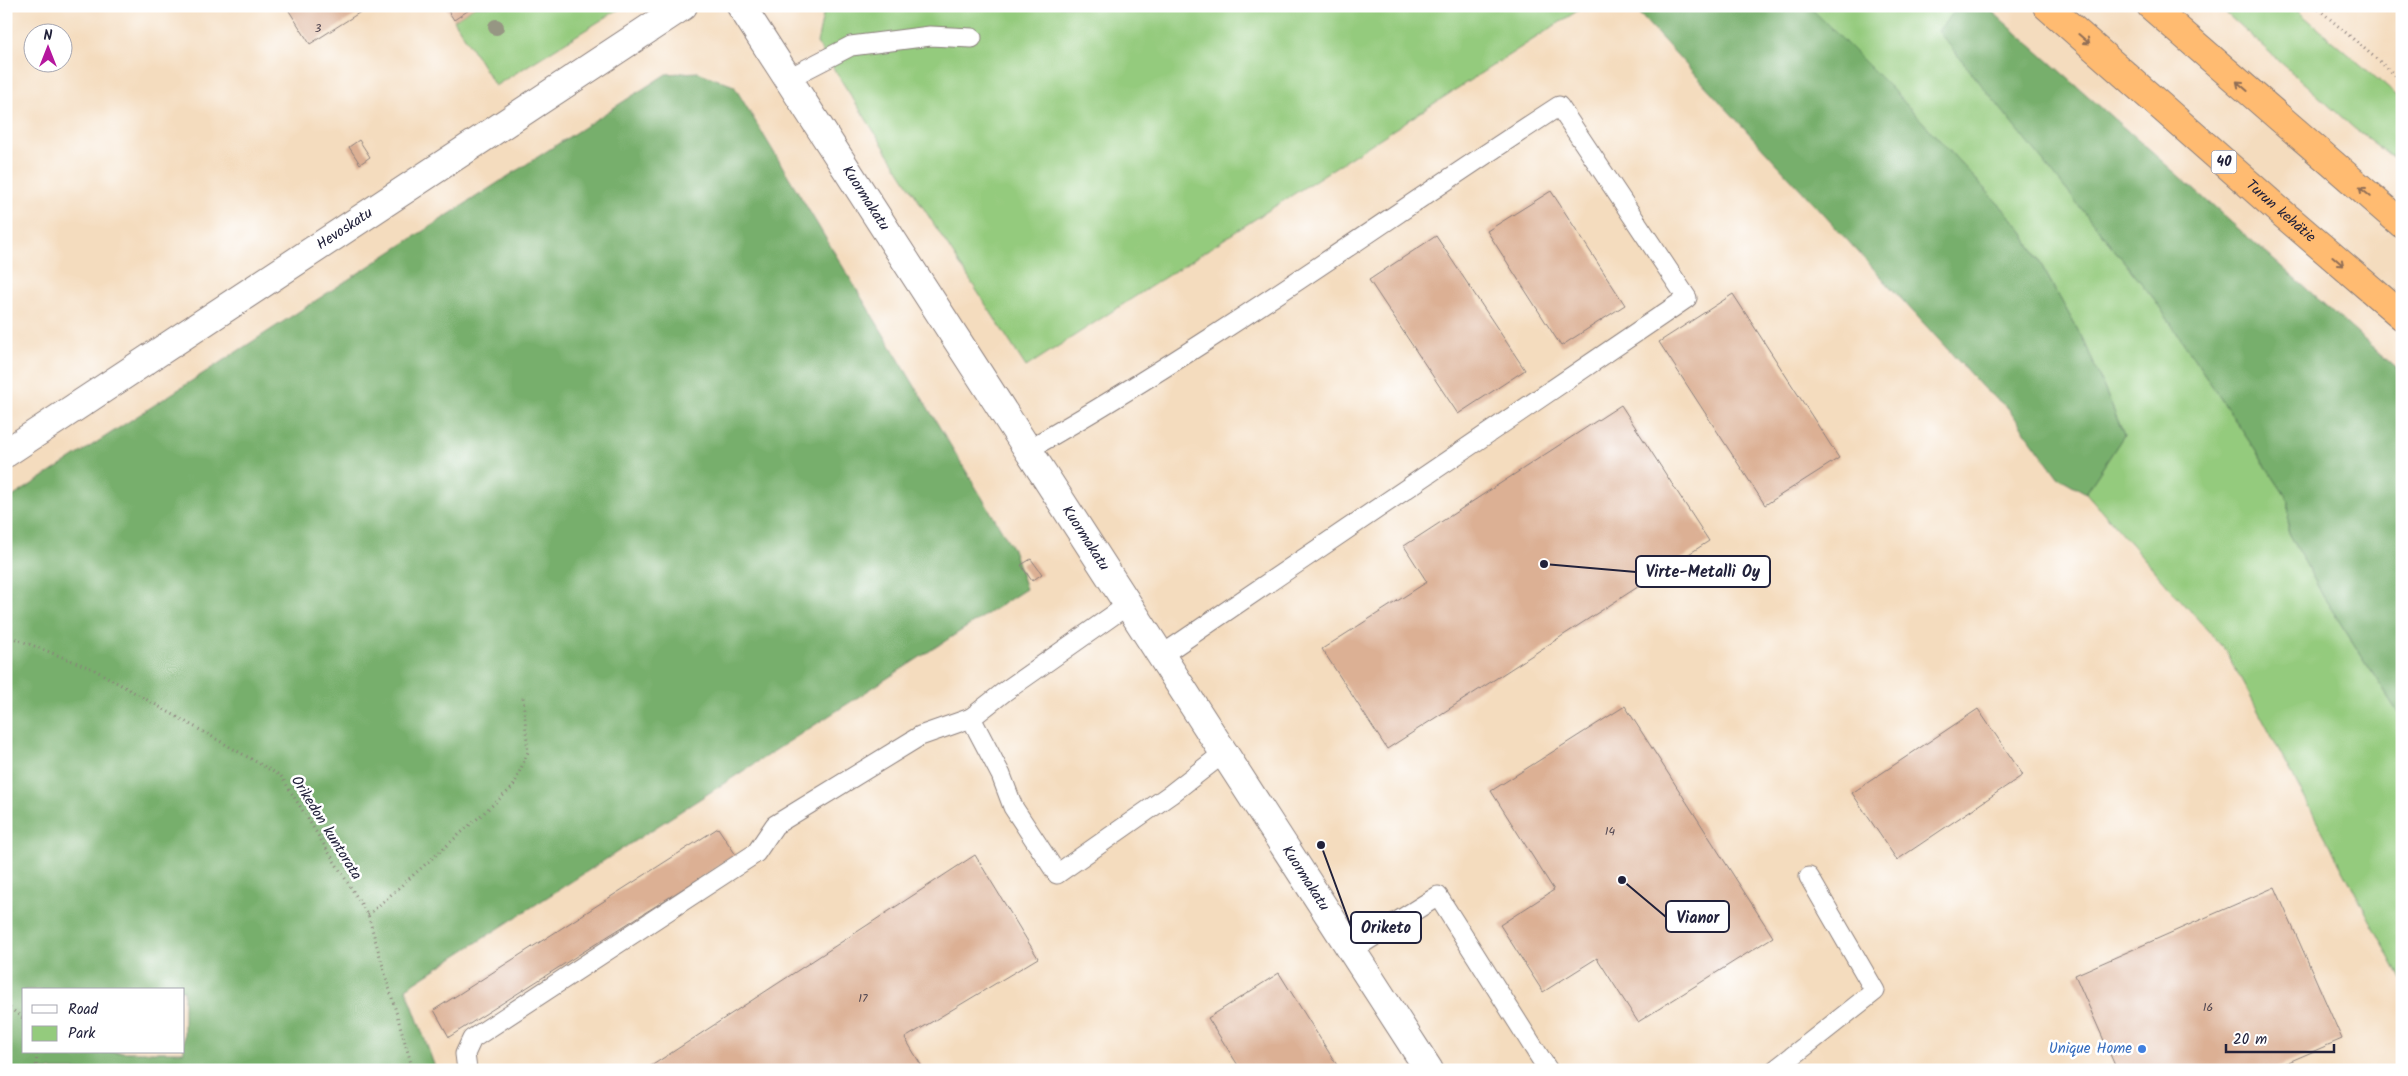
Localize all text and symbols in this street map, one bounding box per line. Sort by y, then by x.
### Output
house number: 3 [315,19,322,38]
north arrow [22,22,72,72]
text: N [44,25,53,47]
one-way arrow [2077,33,2090,44]
one-way arrow [2235,80,2248,91]
road number: 40 [2212,150,2236,173]
street label: Kuormakatu [835,161,896,236]
street label: Turun kehätie [2240,174,2321,249]
one-way arrow [2358,186,2371,198]
street label: Hevoskatu [312,202,378,257]
one-way arrow [2331,255,2344,267]
street label: Kuormakatu [1055,501,1115,576]
callout: Virte-Metalli Oy [1636,556,1770,587]
text: Virte-Metalli Oy [1646,560,1761,585]
street label: Orikedon kuntorata [284,771,368,885]
house number: 14 [1605,822,1616,841]
street label: Kuormakatu [1275,841,1335,916]
callout: Vianor [1666,901,1729,932]
text: Vianor [1677,906,1721,931]
callout: Oriketo [1351,912,1421,943]
text: Oriketo [1361,916,1411,941]
legend [22,988,185,1054]
house number: 17 [858,989,868,1008]
text: Road [68,998,99,1022]
house number: 16 [2203,998,2213,1017]
scale bar [2226,1021,2333,1053]
text: Park [68,1022,96,1046]
text: 20 m [2233,1028,2267,1052]
place label: Unique Home [2049,1037,2132,1061]
marker: Unique Home [2136,1043,2148,1055]

